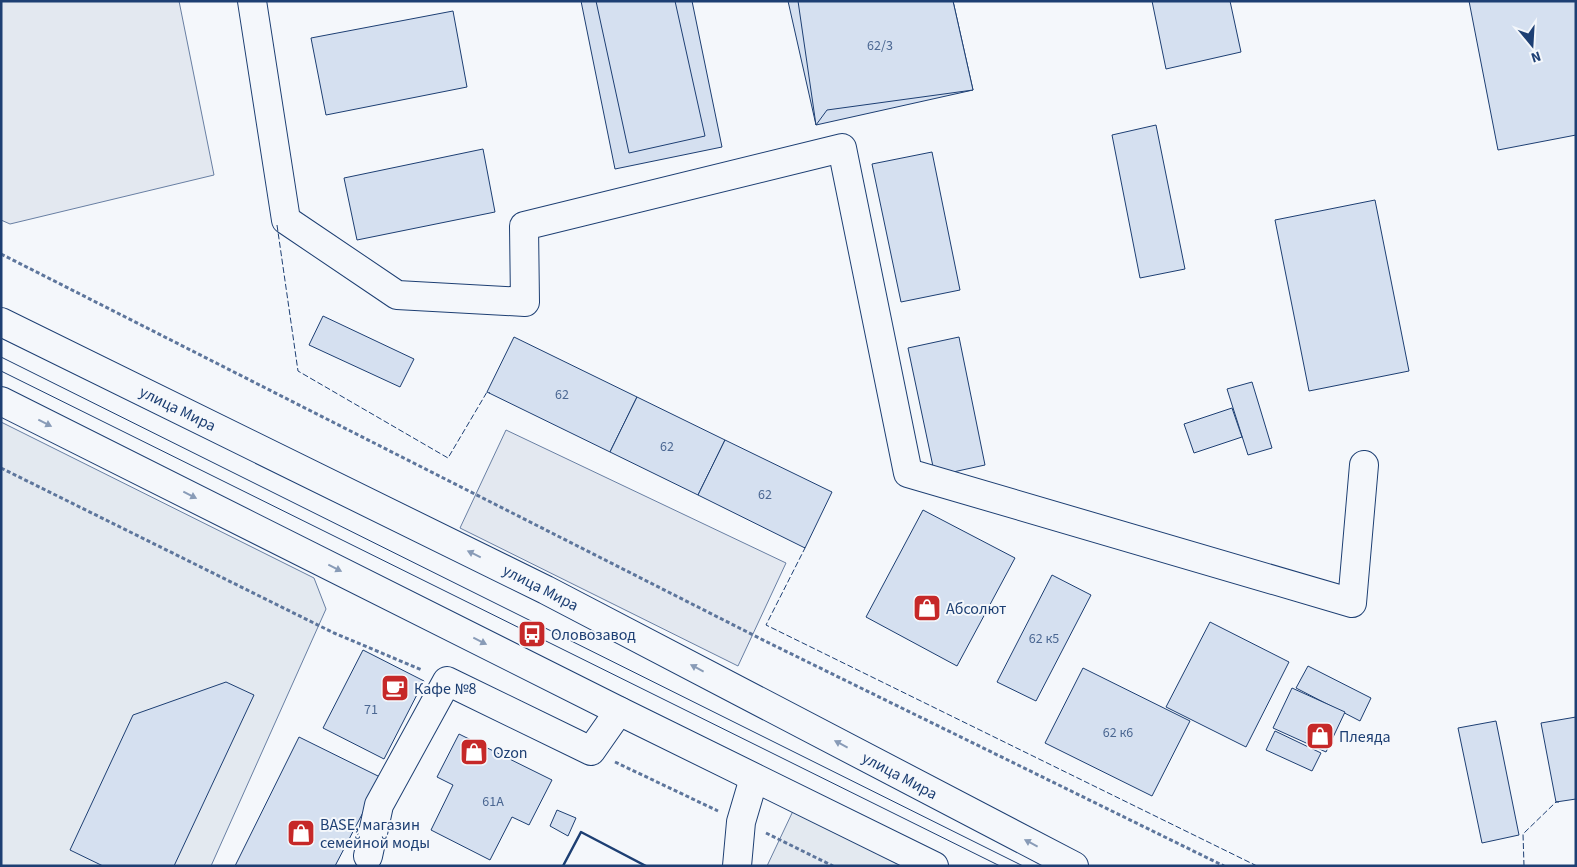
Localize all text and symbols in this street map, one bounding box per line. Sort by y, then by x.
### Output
north arrow [1507,20,1557,70]
house number: 62/3 [867,36,893,56]
text: N [1528,45,1543,67]
street label: улица Мира [136,381,219,437]
house number: 62 [555,385,569,405]
one-way arrow [38,419,52,427]
house number: 62 [660,437,674,457]
house number: 62 [758,485,772,505]
one-way arrow [183,492,197,500]
one-way arrow [467,550,481,558]
street label: улица Мира [499,559,582,616]
one-way arrow [328,565,342,573]
shop icon: Абсолют [912,593,942,623]
place label: Абсолют [946,598,1006,620]
bus stop icon: Оловозавод [517,619,547,649]
place label: Оловозавод [551,624,636,646]
house number: 62 к5 [1029,629,1059,649]
one-way arrow [473,637,488,645]
one-way arrow [689,664,704,672]
cafe icon: Кафе №8 [380,673,410,703]
place label: Кафе №8 [414,678,476,700]
house number: 71 [364,700,378,720]
shop icon: Плеяда [1305,721,1335,751]
house number: 62 к6 [1103,723,1133,743]
place label: Плеяда [1339,726,1391,748]
shop icon: Ozon [459,737,489,767]
one-way arrow [834,739,847,748]
place label: Ozon [493,742,528,764]
street label: улица Мира [858,747,941,805]
house number: 61А [482,792,504,812]
place label: BASE, магазин семейной моды [320,814,430,854]
shop icon: BASE, магазин семейной моды [286,818,316,848]
one-way arrow [1024,839,1038,847]

